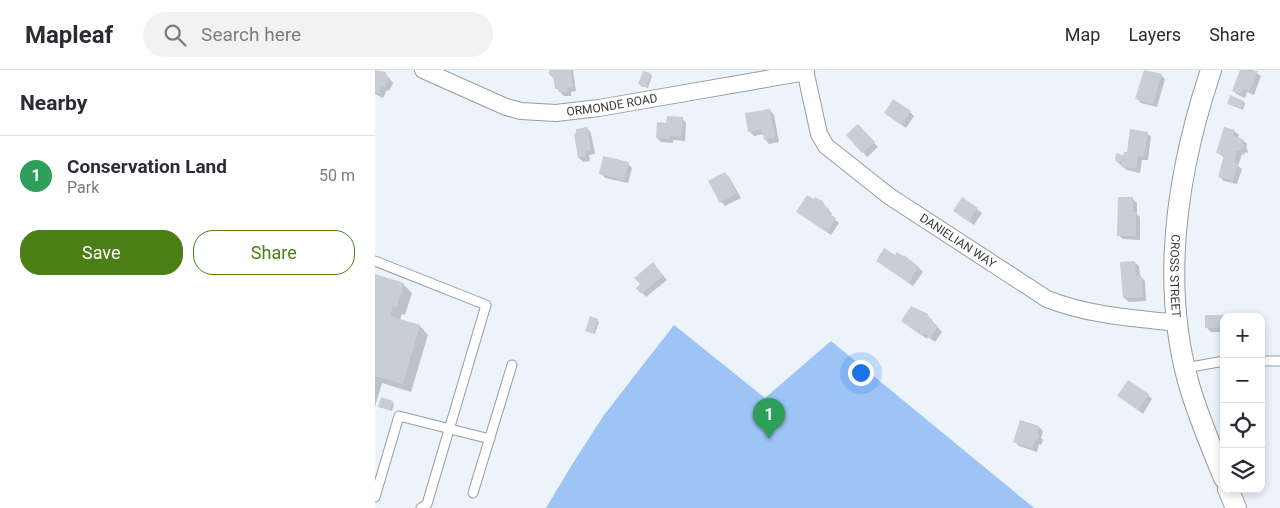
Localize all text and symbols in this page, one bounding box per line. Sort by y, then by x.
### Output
search box [143,12,493,57]
text: Mapleaf [25,21,113,49]
icon: search [161,21,189,49]
text: Search here [201,23,301,46]
text: Map [1065,24,1100,45]
text: Layers [1128,24,1181,45]
text: Share [1209,24,1255,45]
text: Nearby [20,91,87,115]
street label: ORMONDE ROAD [566,91,659,119]
text: Conservation Land [67,155,227,178]
text: 1 [31,166,41,185]
text: 50 m [319,166,355,185]
text: Park [67,178,99,197]
street label: DANIELIAN WAY [917,211,999,271]
button: Save [20,230,183,275]
button: Share [193,230,355,275]
street label: CROSS STREET [1167,234,1183,318]
map controls [1220,313,1265,493]
button: + [1220,313,1265,358]
button: − [1220,358,1265,403]
your location [848,360,874,386]
pin: 1 [753,398,785,439]
button: locate [1220,403,1265,448]
button: layers [1220,448,1265,493]

